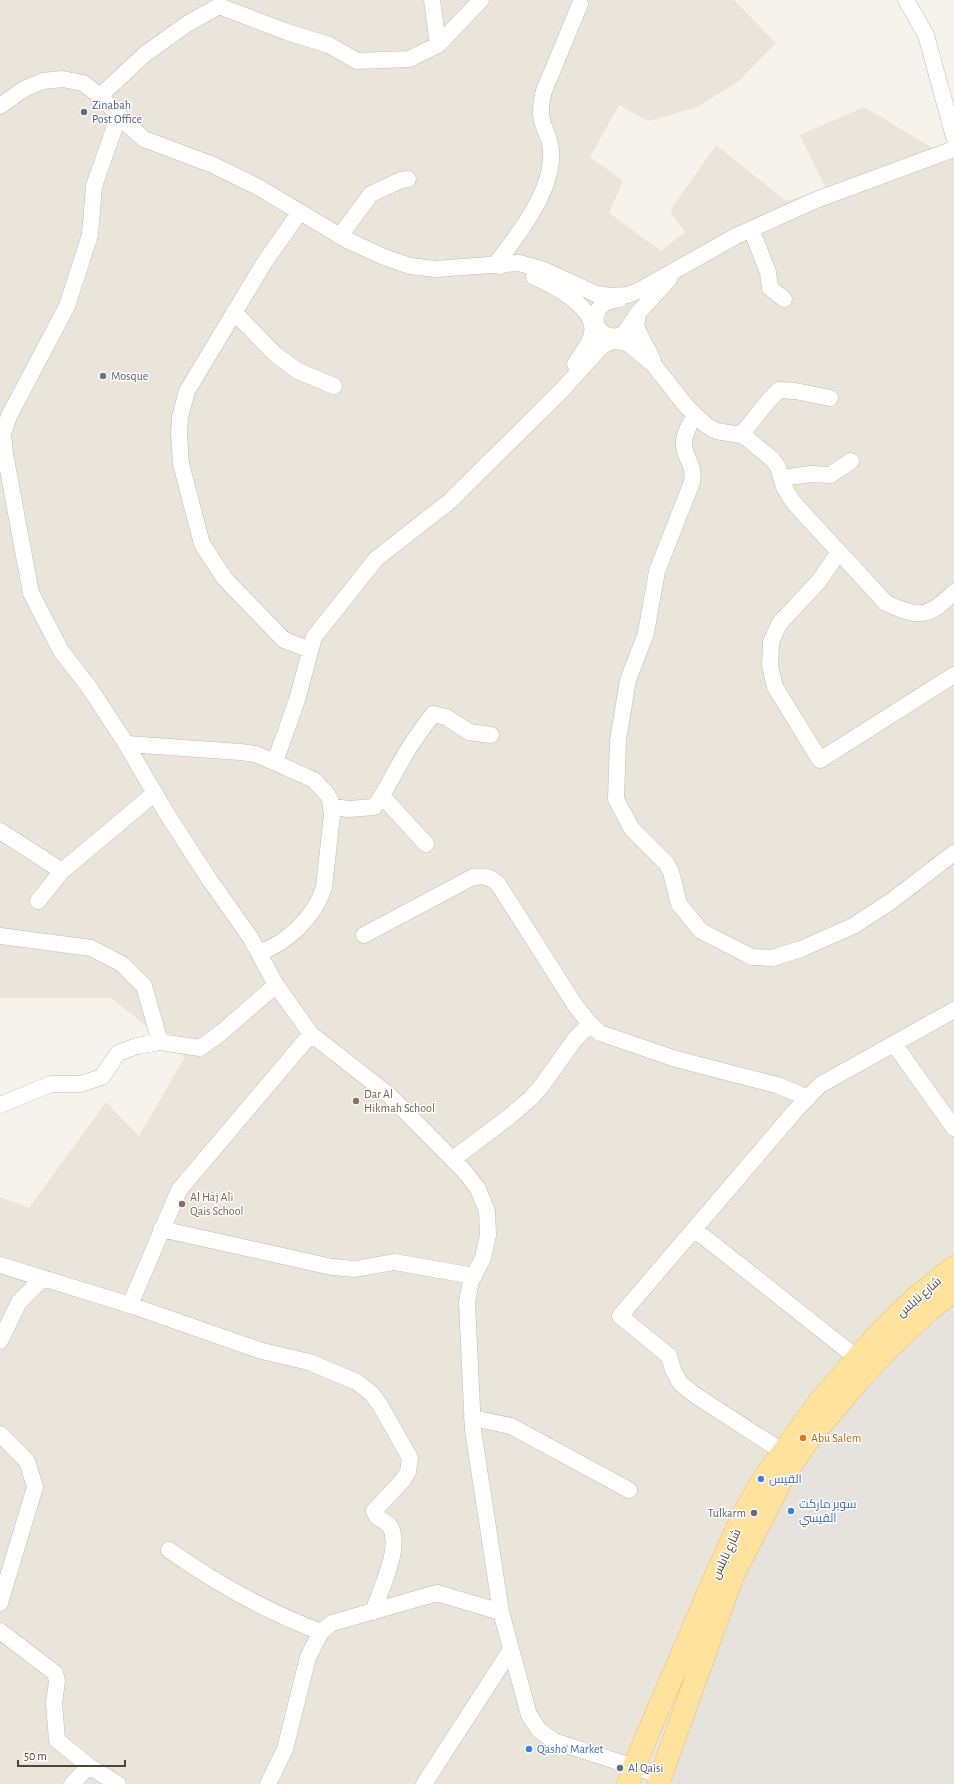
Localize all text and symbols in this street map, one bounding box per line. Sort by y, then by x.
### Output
place label: Zinabah Post Office [92,99,142,125]
marker: Zinabah Post Office [79,107,89,117]
place label: Mosque [111,370,148,382]
marker: Mosque [98,371,108,381]
place label: Dar Al Hikmah School [364,1088,435,1114]
marker: Dar Al Hikmah School [351,1096,361,1106]
place label: Al Haj Ali Qais School [190,1191,244,1218]
marker: Al Haj Ali Qais School [177,1199,187,1209]
street label: شارع نابلس [895,1275,945,1321]
place label: Abu Salem [811,1432,861,1444]
marker: Abu Salem [798,1433,808,1443]
place label: القيس [769,1473,802,1486]
marker: القيس [756,1474,766,1484]
place label: سوبر ماركت القيسي [799,1498,856,1528]
marker: سوبر ماركت القيسي [786,1506,796,1516]
place label: Tulkarm [708,1507,746,1519]
marker: Tulkarm [749,1508,759,1518]
street label: شارع نابلس [709,1527,745,1582]
scale bar [18,1742,125,1768]
place label: Qasho' Market [537,1743,604,1756]
marker: Qasho' Market [524,1744,534,1754]
text: 50 m [24,1750,47,1762]
place label: Al Qaisi [628,1762,663,1775]
marker: Al Qaisi [615,1763,625,1773]

